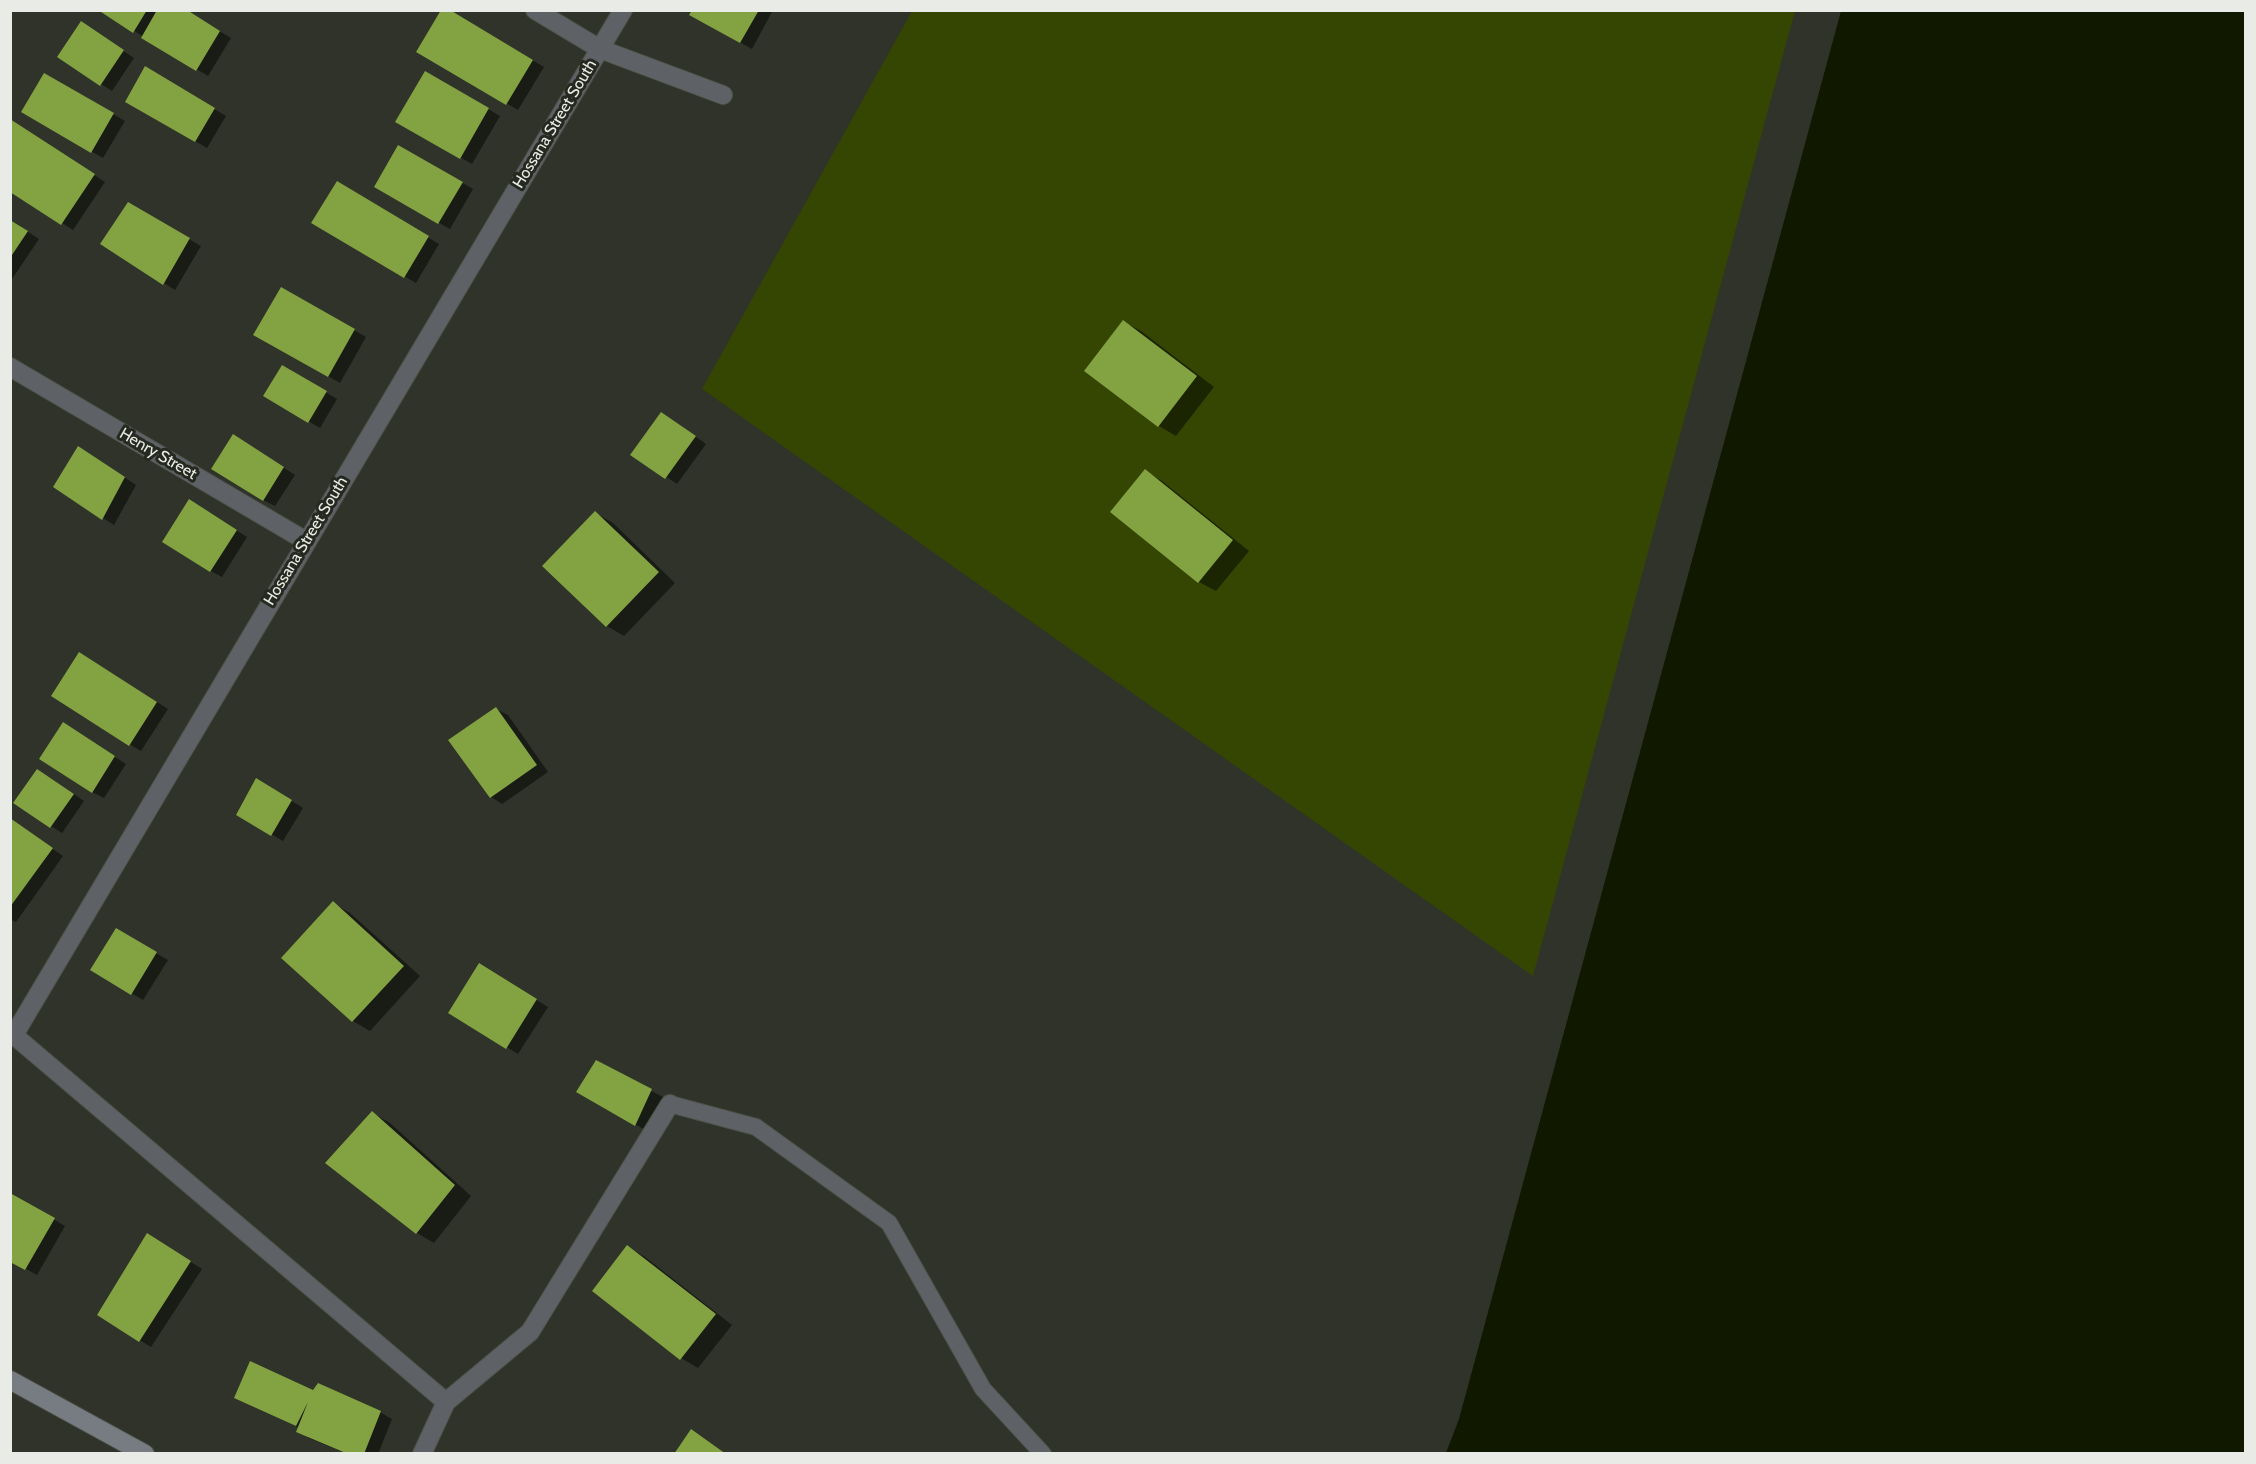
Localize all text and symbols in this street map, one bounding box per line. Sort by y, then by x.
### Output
street label: Hossana Street South [509,56,601,192]
street label: Henry Street [116,424,200,484]
street label: Hossana Street South [260,473,352,609]

